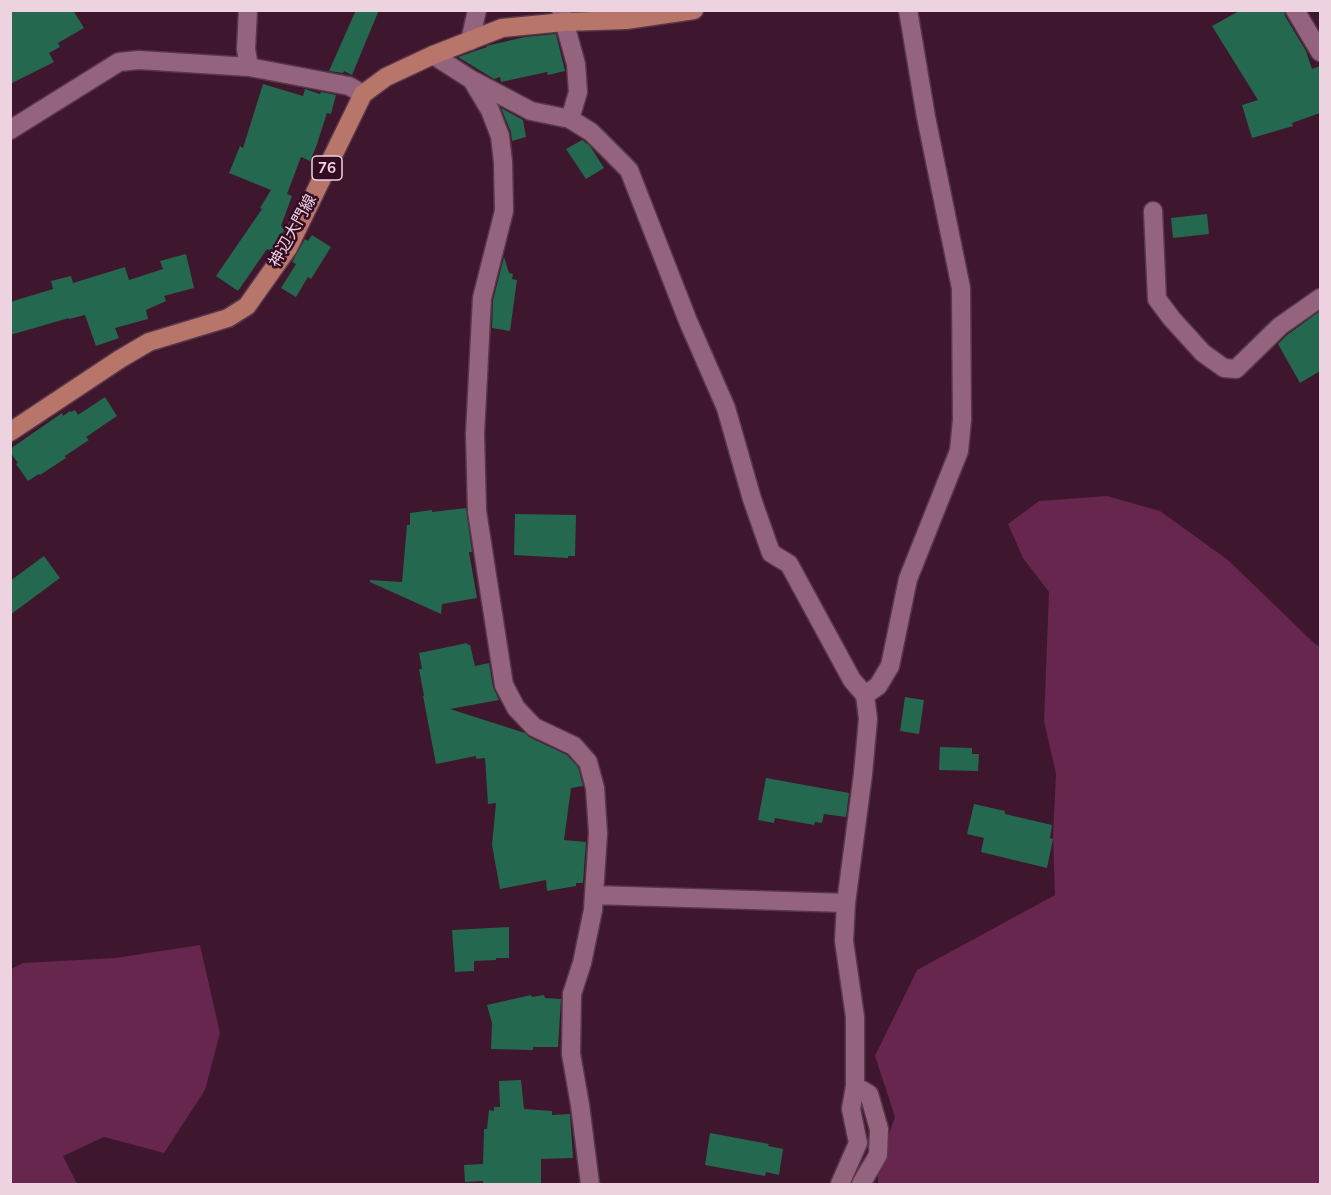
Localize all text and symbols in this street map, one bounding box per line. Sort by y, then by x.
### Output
road number: 76 [312,156,342,180]
street label: 神辺大門線 [265,191,321,271]

